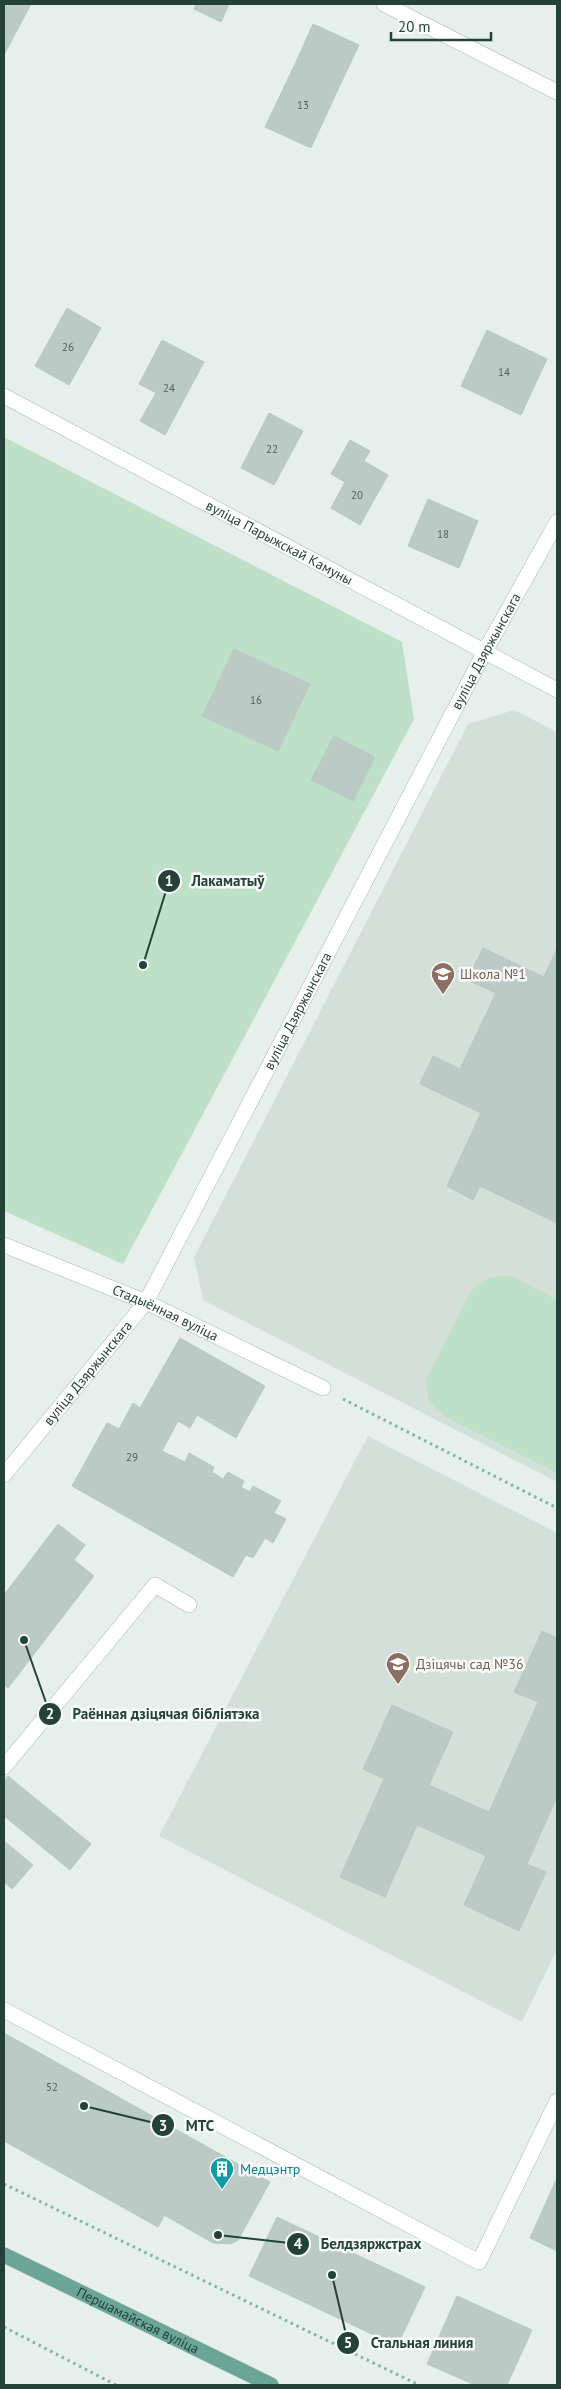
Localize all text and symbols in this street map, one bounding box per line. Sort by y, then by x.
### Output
scale bar [391,10,491,42]
text: 20 m [398,17,431,36]
house number: 13 [297,98,309,112]
house number: 26 [62,340,74,354]
house number: 14 [498,365,510,379]
house number: 24 [163,381,175,395]
house number: 22 [266,442,278,456]
house number: 20 [351,488,363,502]
street label: вуліца Парыжскай Камуны [203,496,356,589]
house number: 18 [437,527,449,541]
street label: вуліца Дзяржынскага [447,590,525,713]
house number: 16 [250,693,262,707]
callout: Лакаматыў [157,866,275,896]
text: 1 [165,871,173,890]
text: Лакаматыў [191,871,265,890]
street label: вуліца Дзяржынскага [260,949,336,1073]
school or university icon: Школа №1 [430,961,456,995]
place label: Школа №1 [460,965,526,983]
street label: Стадыённая вуліца [110,1280,221,1345]
street label: вуліца Дзяржынскага [40,1317,136,1429]
house number: 29 [126,1450,138,1464]
school or university icon: Дзіцячы сад №36 [385,1651,411,1685]
place label: Дзіцячы сад №36 [416,1655,524,1673]
callout: Раённая дзіцячая бібліятэка [37,1699,269,1729]
text: 2 [46,1704,54,1723]
text: Раённая дзіцячая бібліятэка [73,1704,259,1723]
house number: 52 [46,2080,58,2094]
callout: МТС [151,2110,224,2140]
text: 3 [159,2116,167,2135]
text: МТС [186,2116,215,2135]
building icon: Медцэнтр [209,2156,235,2190]
place label: Медцэнтр [240,2160,300,2178]
callout: Белдзяржстрах [286,2229,432,2259]
text: 4 [294,2234,303,2253]
text: Белдзяржстрах [321,2234,421,2253]
street label: Першамайская вуліца [74,2283,202,2358]
callout: Стальная линия [335,2328,483,2358]
text: 5 [344,2333,352,2352]
text: Стальная линия [371,2333,473,2352]

